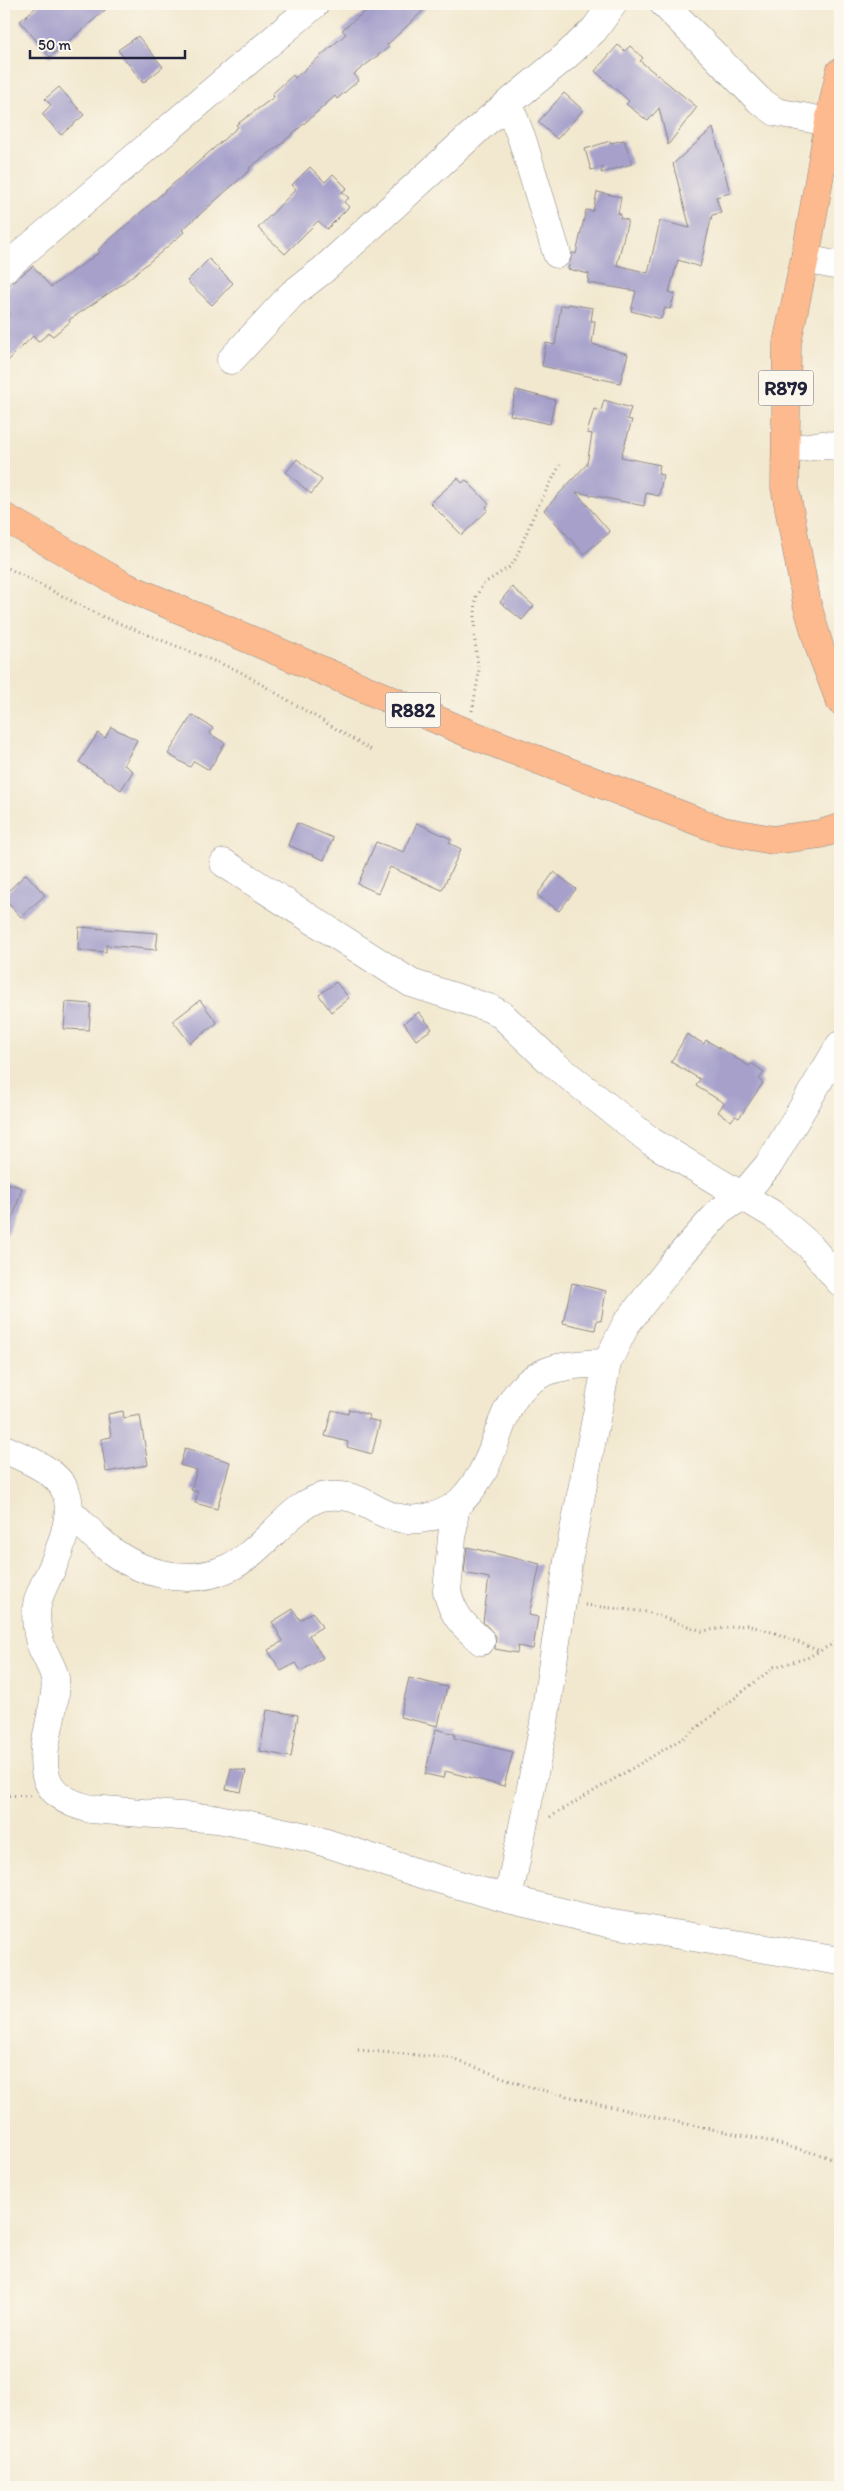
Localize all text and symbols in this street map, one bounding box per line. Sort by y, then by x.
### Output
scale bar [30,28,185,60]
text: 50 m [38,36,71,54]
road number: R879 [758,370,814,406]
road number: R882 [386,692,440,728]

